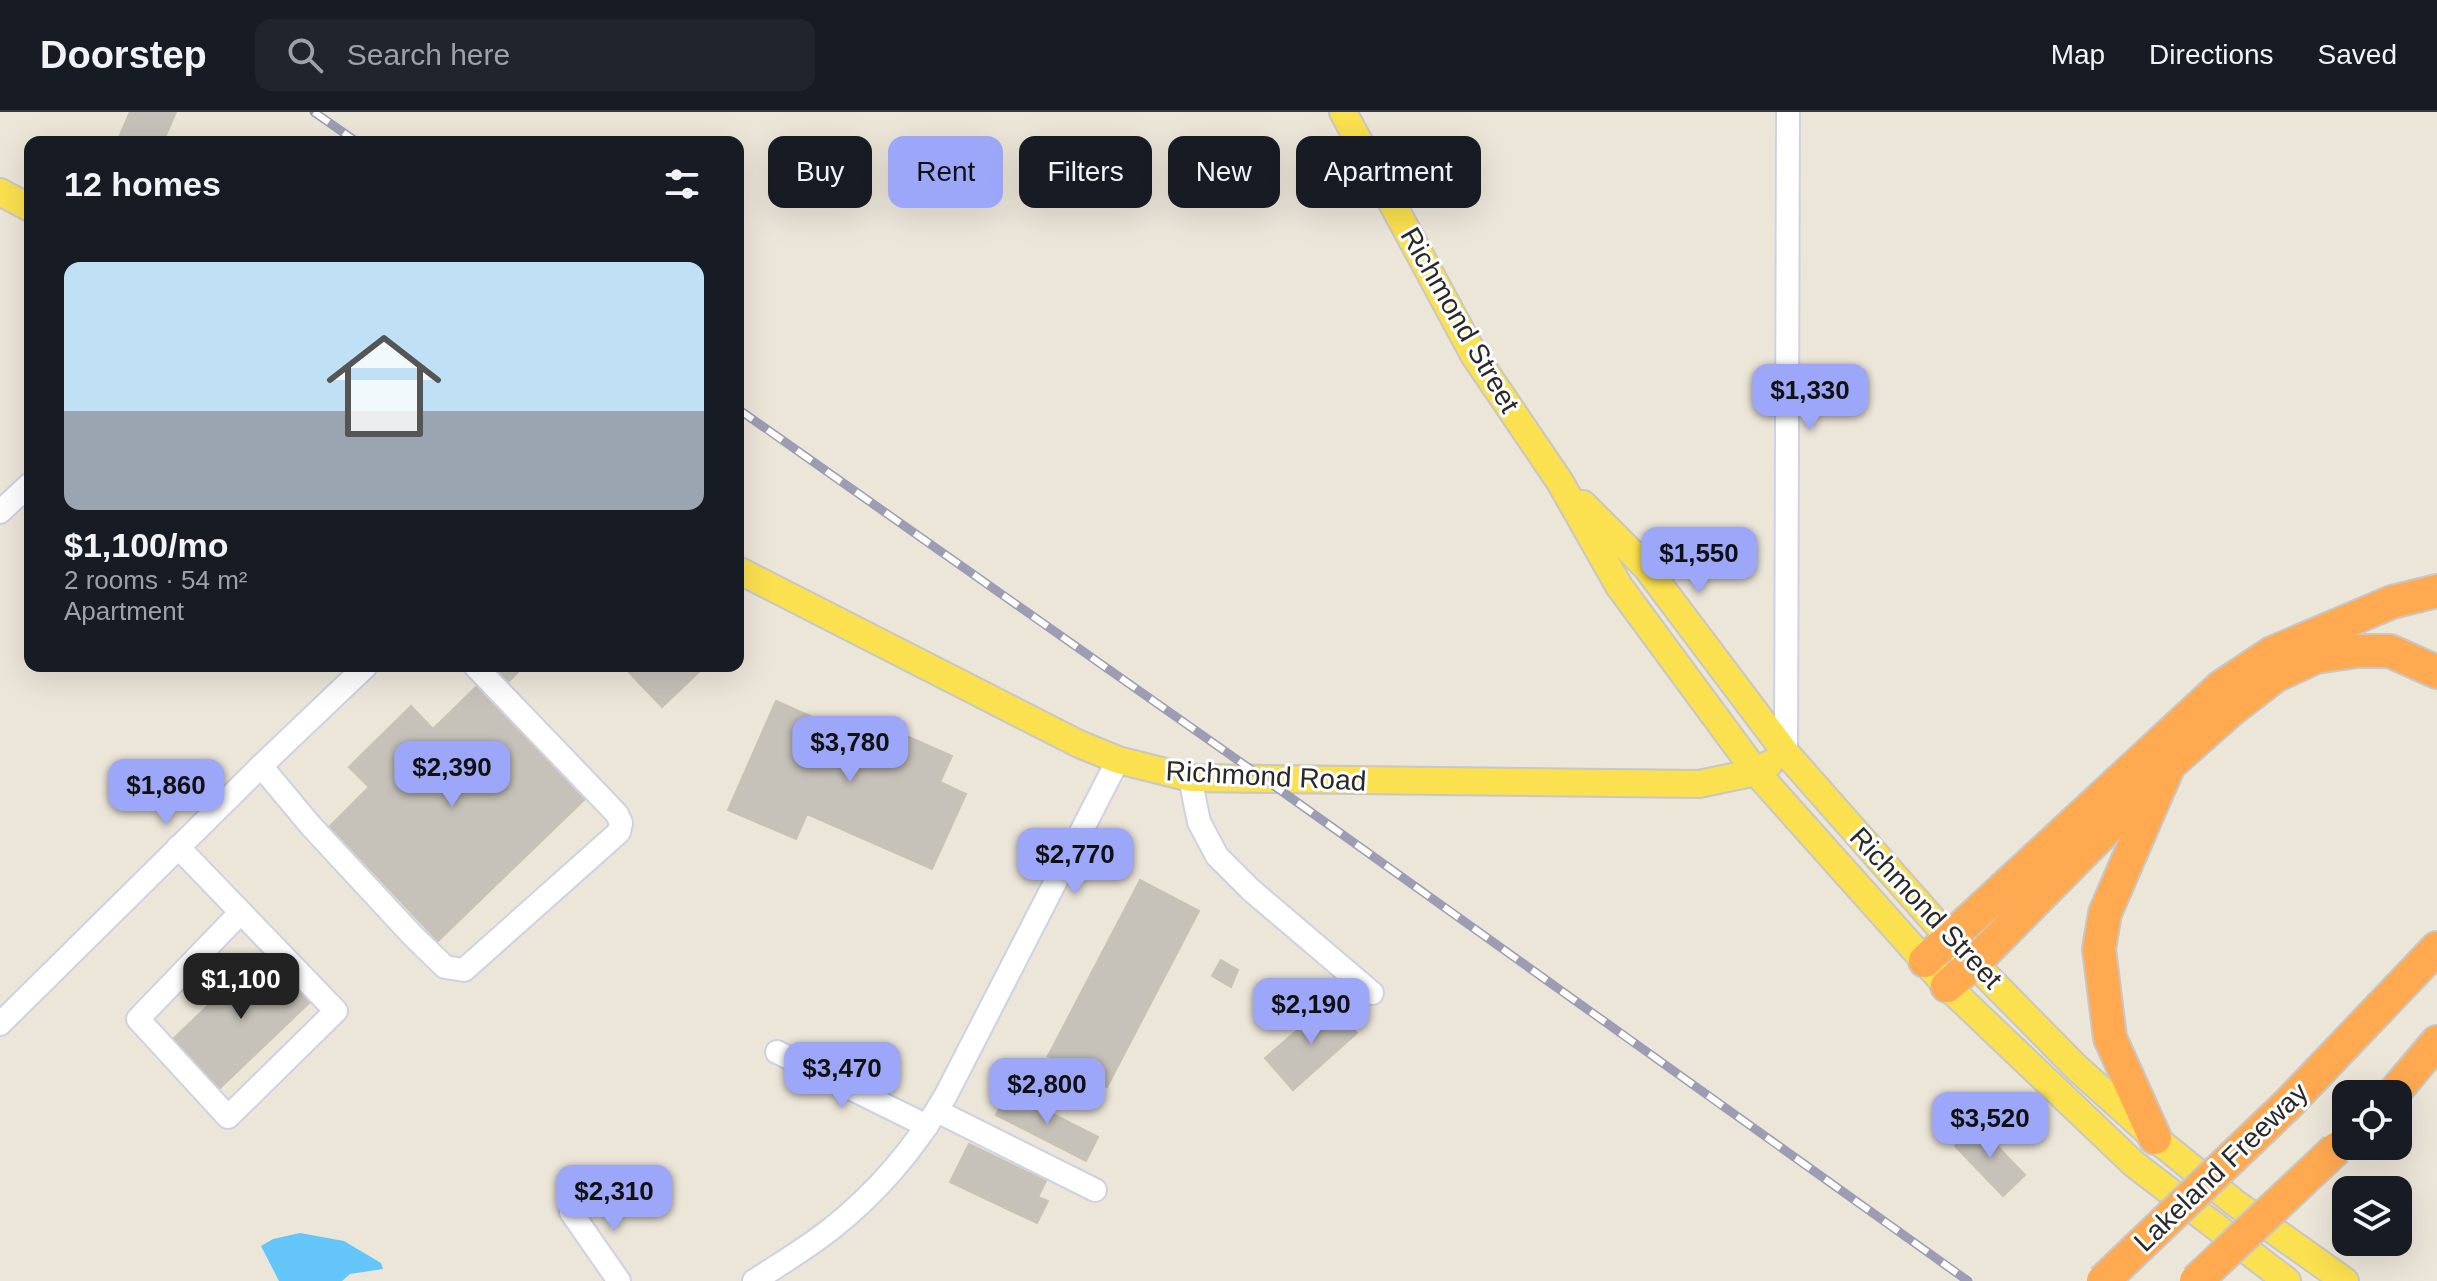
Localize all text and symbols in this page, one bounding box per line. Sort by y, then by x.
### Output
search box [255,19,815,91]
icon: search [283,33,327,77]
text: Doorstep [40,34,207,76]
text: Search here [347,38,510,71]
text: Map [2051,39,2105,70]
text: Directions [2149,39,2274,70]
text: Saved [2318,39,2397,70]
chip: Buy [768,136,872,208]
chip: Rent [888,136,1003,208]
chip: Filters [1019,136,1152,208]
chip: New [1168,136,1280,208]
chip: Apartment [1296,136,1481,208]
icon: filters [660,162,704,206]
text: 12 homes [64,165,221,203]
street label: Richmond Street [1394,222,1526,418]
icon: home [312,314,456,458]
pin: $1,330 [1745,364,1875,432]
text: $1,330 [1770,375,1850,405]
text: $1,100/mo [64,526,228,564]
pin: $1,550 [1634,527,1764,595]
text: $1,550 [1659,538,1739,568]
text: 2 rooms · 54 m² [64,565,248,595]
text: Apartment [64,596,184,626]
pin: $3,780 [785,716,915,784]
text: $3,780 [810,727,890,757]
pin: $2,390 [387,741,517,809]
text: $2,390 [412,752,492,782]
street label: Richmond Road [1165,755,1367,797]
pin: $1,860 [101,759,231,827]
text: $1,860 [126,770,206,800]
street label: Richmond Street [1844,821,2009,995]
pin: $2,770 [1010,828,1140,896]
text: $2,770 [1035,839,1115,869]
pin: $1,100 [176,953,306,1021]
text: $1,100 [201,964,281,994]
pin: $2,190 [1246,978,1376,1046]
text: $2,190 [1271,989,1351,1019]
pin: $3,470 [777,1042,907,1110]
text: $3,470 [802,1053,882,1083]
pin: $2,800 [982,1058,1112,1126]
text: $2,800 [1007,1069,1087,1099]
street label: Lakeland Freeway [2128,1076,2314,1258]
map controls [2332,1080,2412,1256]
button: locate [2332,1080,2412,1160]
pin: $3,520 [1925,1092,2055,1160]
text: $3,520 [1950,1103,2030,1133]
pin: $2,310 [549,1165,679,1233]
text: $2,310 [574,1176,654,1206]
button: layers [2332,1176,2412,1256]

